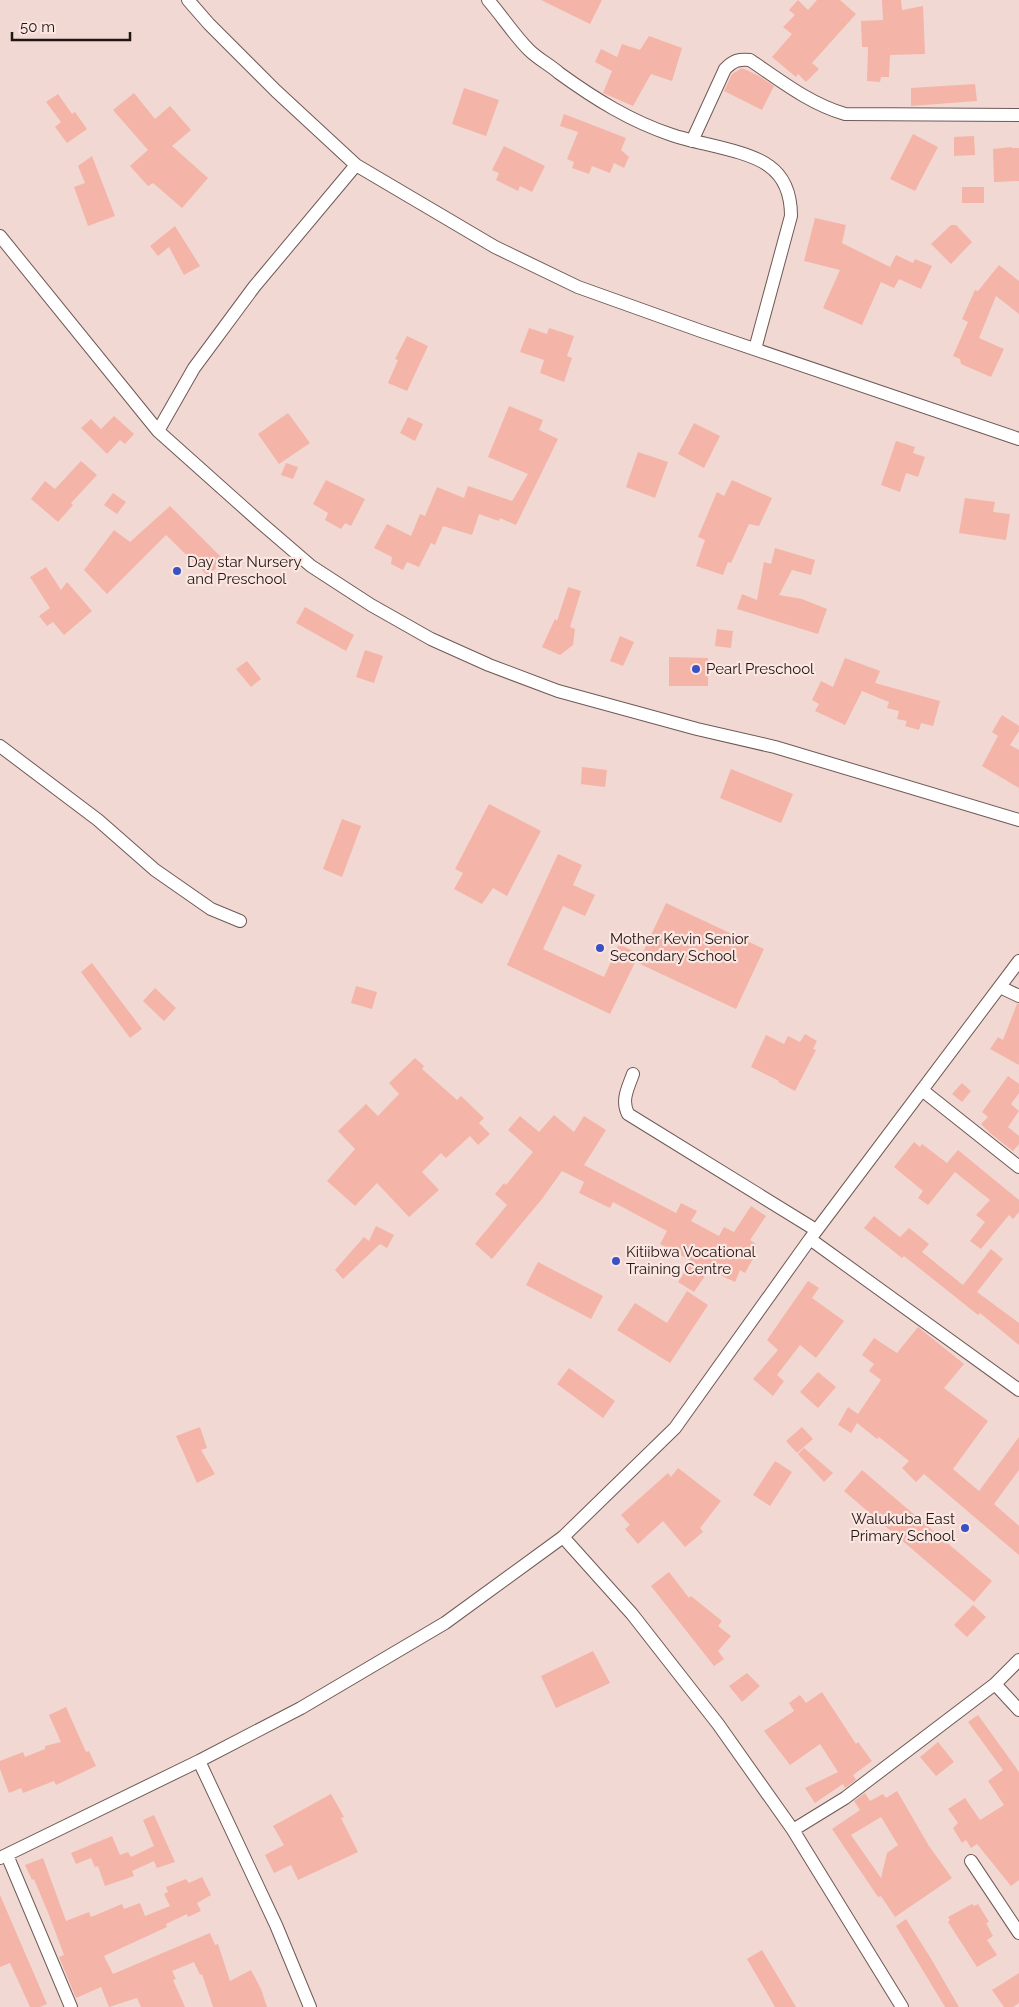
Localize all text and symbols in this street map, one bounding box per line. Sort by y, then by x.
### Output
scale bar [12,10,130,42]
text: 50 m [20,18,55,36]
place label: Day star Nursery and Preschool [187,553,302,588]
marker: Day star Nursery and Preschool [171,565,183,577]
place label: Pearl Preschool [706,660,815,678]
marker: Pearl Preschool [690,663,702,675]
place label: Mother Kevin Senior Secondary School [610,930,750,965]
marker: Mother Kevin Senior Secondary School [594,942,606,954]
place label: Kitiibwa Vocational Training Centre [626,1243,757,1278]
marker: Kitiibwa Vocational Training Centre [610,1255,622,1267]
place label: Walukuba East Primary School [850,1510,956,1545]
marker: Walukuba East Primary School [959,1522,971,1534]

